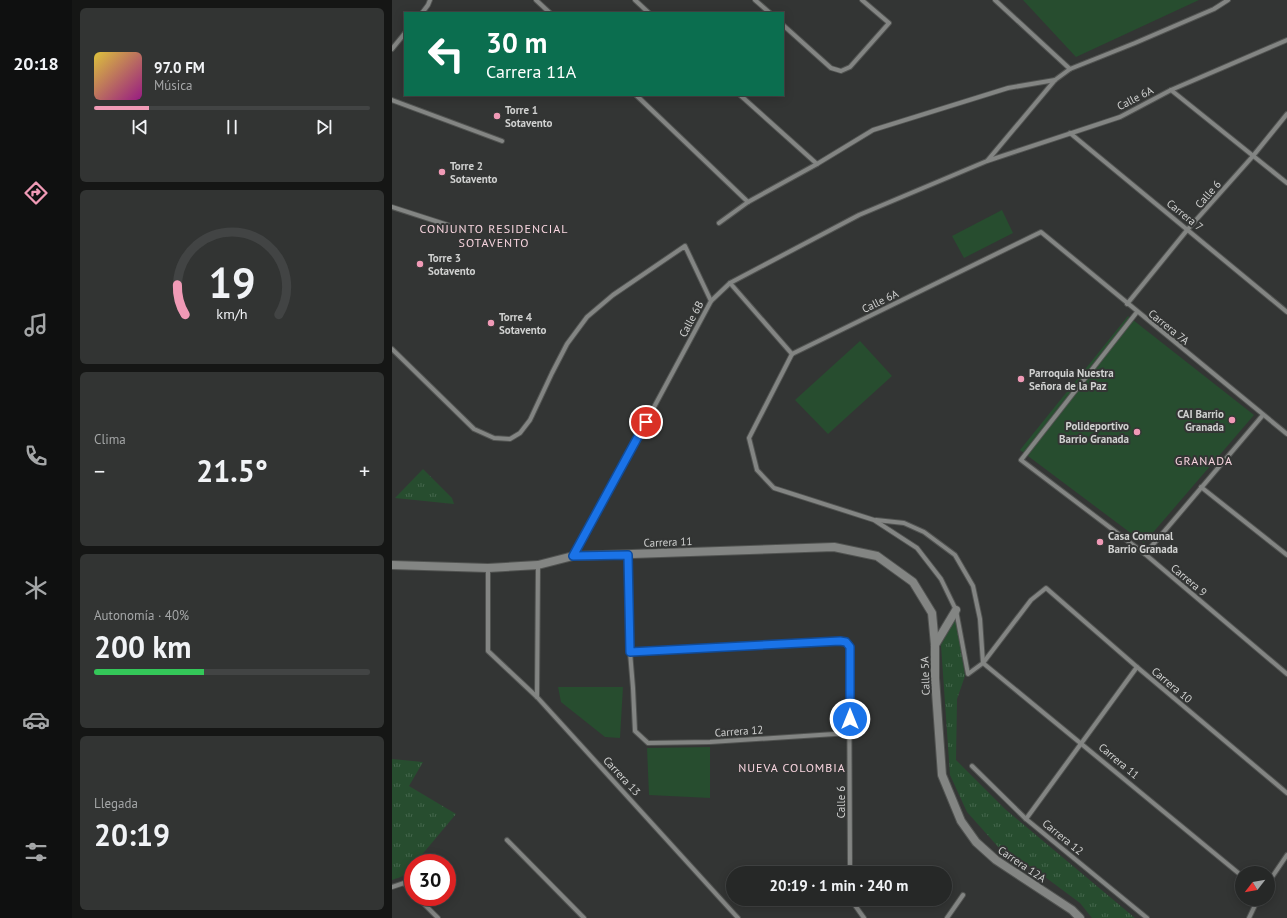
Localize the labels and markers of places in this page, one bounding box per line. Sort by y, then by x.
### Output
place label: Torre 1 Sotavento [505,103,553,130]
marker: Torre 1 Sotavento [492,111,502,121]
place label: Torre 2 Sotavento [450,159,498,186]
marker: Torre 2 Sotavento [437,167,447,177]
place label: Torre 3 Sotavento [428,251,476,278]
marker: Torre 3 Sotavento [415,259,425,269]
place label: Torre 4 Sotavento [499,310,547,337]
marker: Torre 4 Sotavento [486,318,496,328]
place label: Parroquia Nuestra Señora de la Paz [1029,366,1114,393]
marker: Parroquia Nuestra Señora de la Paz [1016,374,1026,384]
pin [629,405,663,439]
place label: CAI Barrio Granada [1177,407,1224,434]
marker: CAI Barrio Granada [1227,415,1237,425]
place label: Polideportivo Barrio Granada [1059,419,1129,446]
marker: Polideportivo Barrio Granada [1132,427,1142,437]
place label: Casa Comunal Barrio Granada [1108,529,1178,556]
marker: Casa Comunal Barrio Granada [1095,537,1105,547]

